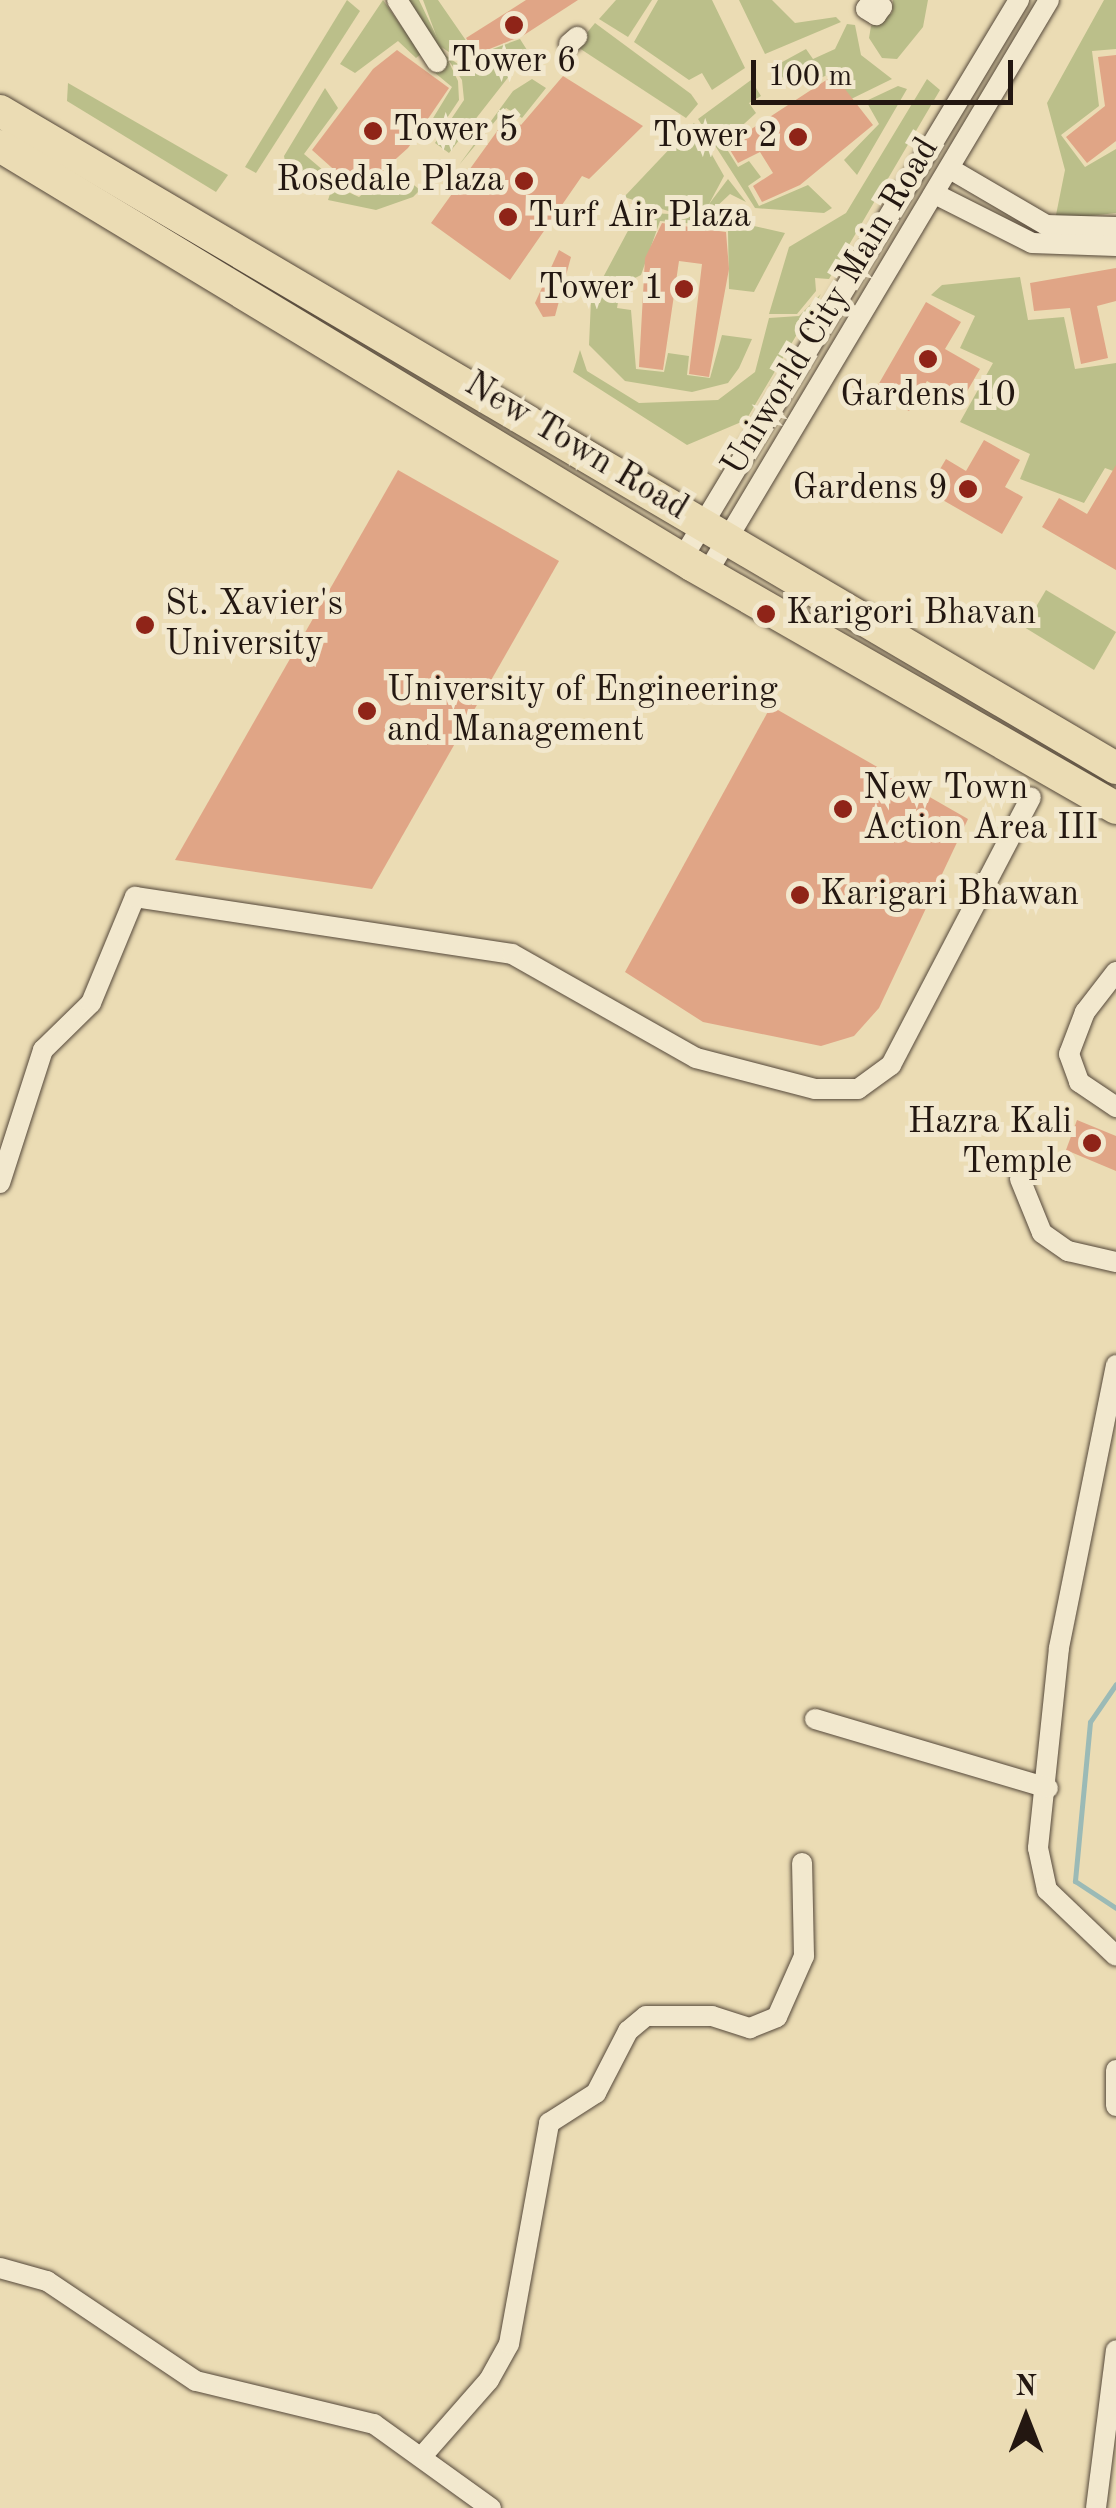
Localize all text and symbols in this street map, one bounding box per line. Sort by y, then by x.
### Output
marker: Tower 6 [503,14,525,36]
scale bar [756,40,1018,102]
place label: Tower 6 [451,41,577,83]
text: 100 m [768,62,852,92]
place label: Tower 5 [393,110,518,152]
place label: Tower 2 [653,116,778,158]
marker: Tower 5 [362,120,384,142]
marker: Tower 2 [787,126,809,148]
street label: Uniworld City Main Road [713,130,949,484]
place label: Rosedale Plaza [276,160,504,202]
marker: Rosedale Plaza [513,170,535,192]
place label: Turf Air Plaza [528,196,751,238]
marker: Turf Air Plaza [497,206,519,228]
place label: Tower 1 [539,268,664,310]
marker: Tower 1 [673,278,695,300]
marker: Gardens 10 [917,348,939,370]
street label: New Town Road [457,364,695,530]
place label: Gardens 10 [840,375,1016,417]
place label: Gardens 9 [793,468,948,510]
marker: Gardens 9 [957,478,979,500]
place label: St. Xavier's University [165,584,343,666]
place label: Karigori Bhavan [786,593,1036,635]
marker: Karigori Bhavan [755,603,777,625]
marker: St. Xavier's University [134,614,156,636]
place label: University of Engineering and Management [387,670,778,752]
marker: University of Engineering and Management [356,700,378,722]
place label: New Town Action Area III [863,768,1098,850]
marker: New Town Action Area III [832,798,854,820]
place label: Karigari Bhawan [820,874,1079,916]
marker: Karigari Bhawan [789,884,811,906]
place label: Hazra Kali Temple [908,1102,1072,1184]
marker: Hazra Kali Temple [1081,1132,1103,1154]
north arrow [976,2368,1076,2468]
text: N [1015,2374,1037,2402]

